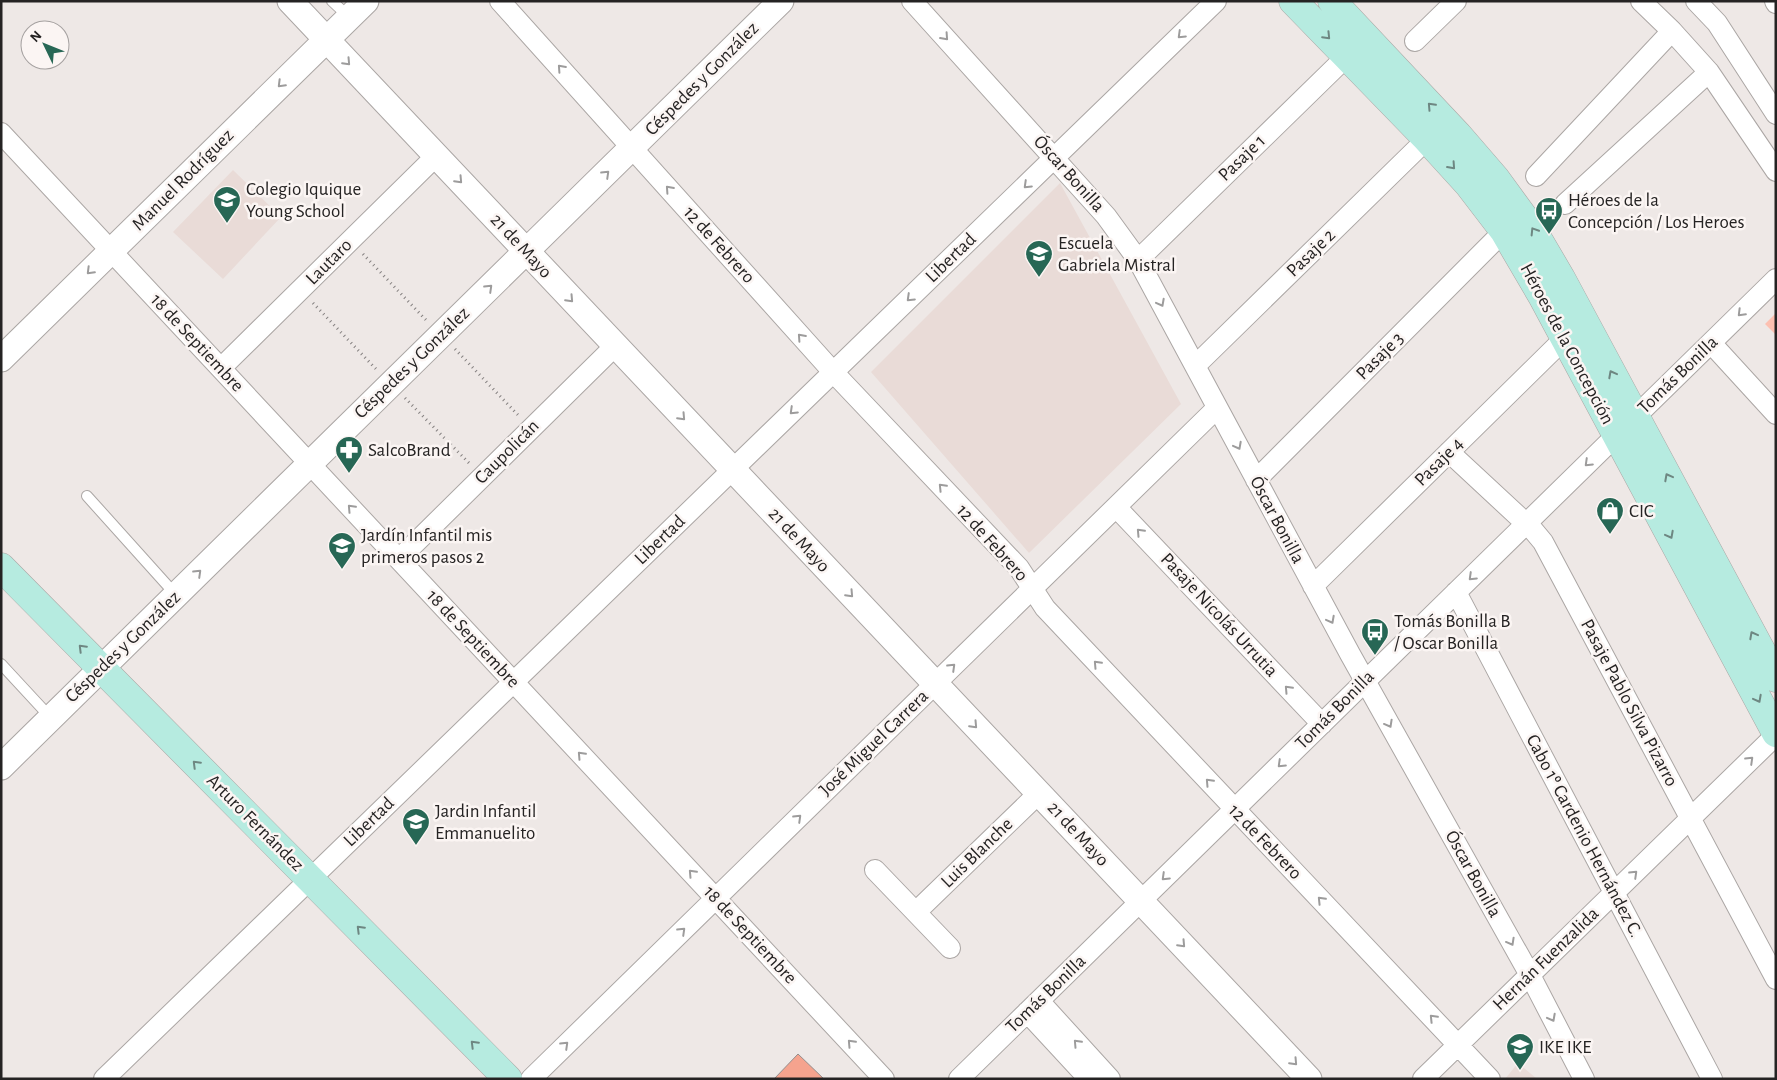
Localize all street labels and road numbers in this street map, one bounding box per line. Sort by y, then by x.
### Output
street label: Céspedes y González [642,19,762,139]
street label: Manuel Rodríguez [129,126,237,234]
street label: Óscar Bonilla [1030,131,1110,216]
street label: Pasaje 1 [1215,131,1269,185]
street label: 12 de Febrero [680,203,758,287]
street label: 21 de Mayo [487,210,555,282]
street label: Pasaje 2 [1283,225,1339,281]
street label: Libertad [922,230,980,286]
street label: Lautaro [302,235,356,289]
street label: Héroes de la Concepción [1517,260,1617,428]
street label: 18 de Septiembre [147,290,247,396]
street label: Céspedes y González [351,303,473,422]
street label: Pasaje 3 [1353,329,1407,383]
street label: Tomás Bonilla [1634,332,1722,418]
street label: Caupolicán [471,416,543,488]
street label: Pasaje 4 [1411,434,1467,490]
street label: Óscar Bonilla [1246,472,1310,567]
street label: 12 de Febrero [953,501,1031,585]
street label: 21 de Mayo [765,504,833,576]
street label: Libertad [631,512,689,568]
street label: Pasaje Nicolás Urrutia [1157,549,1281,681]
street label: 18 de Septiembre [423,586,523,692]
street label: Céspedes y González [62,587,184,706]
street label: Pasaje Pablo Silva Pizarro [1577,616,1681,790]
street label: Tomás Bonilla [1292,667,1378,753]
street label: José Miguel Carrera [816,686,932,800]
street label: Cabo 1º Cardenio Hernández C. [1522,732,1646,940]
street label: Arturo Fernández [203,771,307,875]
street label: Libertad [340,794,398,850]
street label: 21 de Mayo [1044,798,1112,870]
street label: 12 de Febrero [1225,801,1305,883]
street label: Luis Blanche [937,814,1017,892]
street label: Óscar Bonilla [1441,827,1506,921]
street label: 18 de Septiembre [700,882,800,988]
street label: Hernán Fuenzalida [1489,904,1603,1014]
street label: Tomás Bonilla [1002,951,1090,1037]

